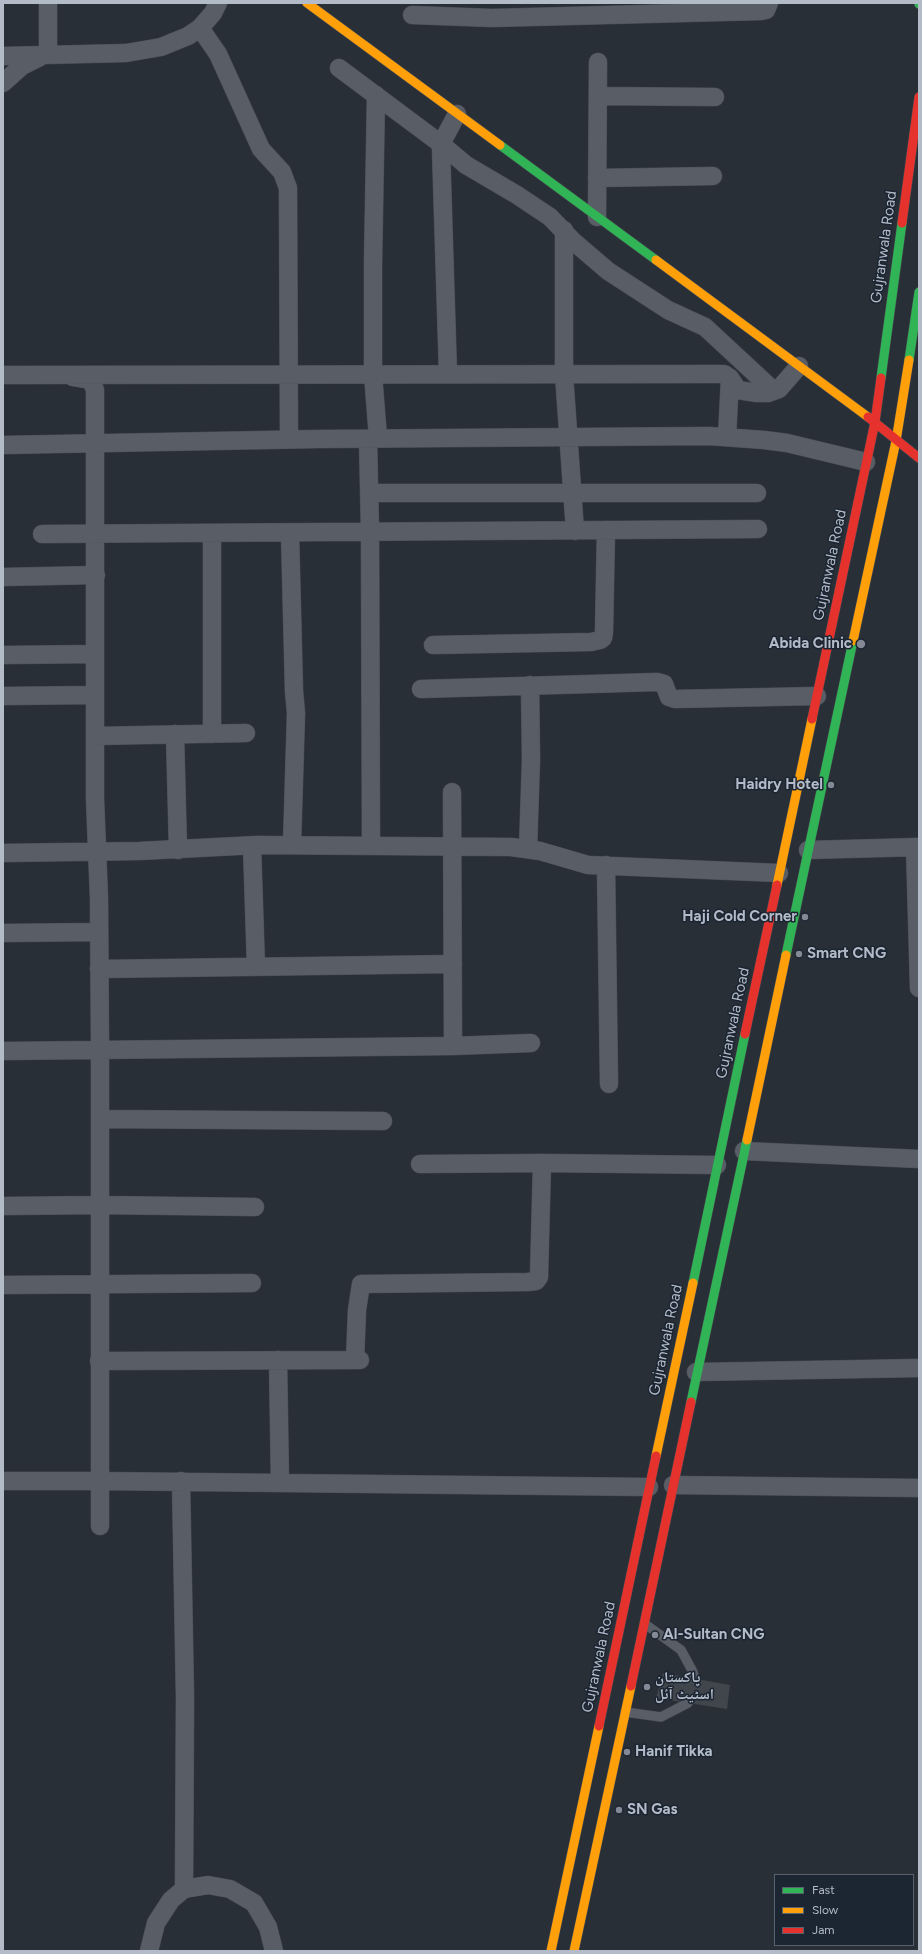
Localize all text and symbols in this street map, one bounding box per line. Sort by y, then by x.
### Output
street label: Gujranwala Road [867,190,901,304]
street label: Gujranwala Road [809,508,851,622]
place label: Abida Clinic [769,635,852,653]
marker: Abida Clinic [855,638,867,650]
place label: Haidry Hotel [735,776,823,794]
marker: Haidry Hotel [826,780,836,790]
place label: Haji Cold Corner [682,908,797,926]
marker: Haji Cold Corner [800,912,810,922]
place label: Smart CNG [807,945,886,963]
marker: Smart CNG [794,949,804,959]
street label: Gujranwala Road [712,966,754,1080]
street label: Gujranwala Road [645,1283,687,1397]
street label: Gujranwala Road [578,1600,620,1714]
place label: Al-Sultan CNG [663,1626,764,1644]
marker: Al-Sultan CNG [650,1630,660,1640]
place label: پاکستان اسٹیٹ آئل [655,1669,714,1704]
marker: پاکستان اسٹیٹ آئل [642,1682,652,1692]
place label: Hanif Tikka [635,1743,713,1761]
marker: Hanif Tikka [622,1747,632,1757]
place label: SN Gas [627,1801,677,1819]
marker: SN Gas [614,1805,624,1815]
legend [774,1874,914,1946]
text: Fast [812,1883,835,1897]
text: Slow [812,1903,838,1917]
text: Jam [812,1923,835,1937]

